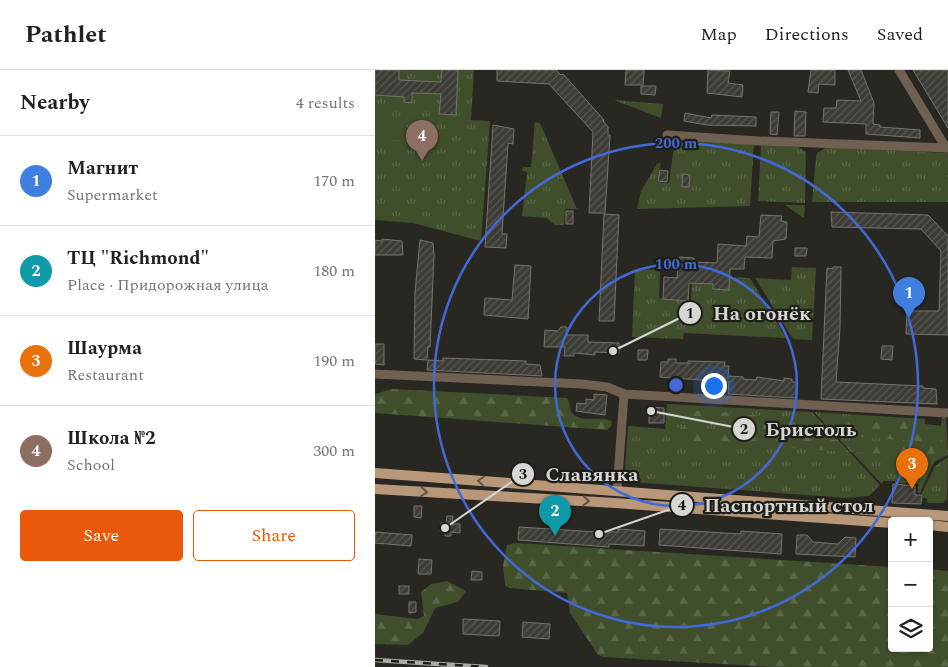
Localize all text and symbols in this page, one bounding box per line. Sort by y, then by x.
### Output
text: Pathlet [25,17,107,53]
text: Map [701,21,737,48]
text: Directions [765,21,849,48]
text: Saved [877,21,923,48]
text: Nearby [20,87,90,119]
text: 4 results [296,91,355,115]
pin: 4 [406,120,438,161]
text: 200 m [655,132,698,155]
text: Магнит [67,154,138,183]
text: 1 [32,169,40,193]
text: 170 m [313,169,355,193]
text: Supermarket [67,183,158,207]
text: ТЦ "Richmond" [67,244,209,273]
text: 100 m [655,253,698,276]
text: 2 [32,259,40,283]
text: 180 m [313,259,355,283]
text: Place · Придорожная улица [67,273,269,297]
pin: 1 [893,277,925,318]
callout: На огонёк [678,295,821,330]
text: На огонёк [713,299,811,329]
text: 1 [686,302,694,325]
text: Шаурма [67,334,142,363]
text: 3 [32,349,40,373]
text: 190 m [313,349,355,373]
text: Restaurant [67,363,144,387]
your location [701,373,727,399]
centre of rings [667,376,685,394]
callout: Бристоль [731,412,867,447]
text: Бристоль [766,415,857,445]
text: 2 [740,418,748,441]
text: Школа №2 [67,424,156,453]
text: 4 [32,439,40,463]
text: 300 m [313,439,355,463]
pin: 3 [896,448,928,489]
text: School [67,453,115,477]
callout: Славянка [510,456,648,491]
text: Славянка [546,460,639,490]
text: 3 [519,463,527,486]
one-way arrow [476,476,484,487]
one-way arrow [420,487,428,498]
callout: Паспортный стол [669,487,884,522]
text: Паспортный стол [704,491,874,521]
text: 4 [678,494,687,517]
pin: 2 [539,495,571,536]
one-way arrow [582,496,590,507]
button: Save [20,510,183,561]
button: Share [193,510,355,561]
map controls [888,517,933,652]
button: + [888,517,933,562]
button: − [888,562,933,607]
button: layers [888,607,933,652]

